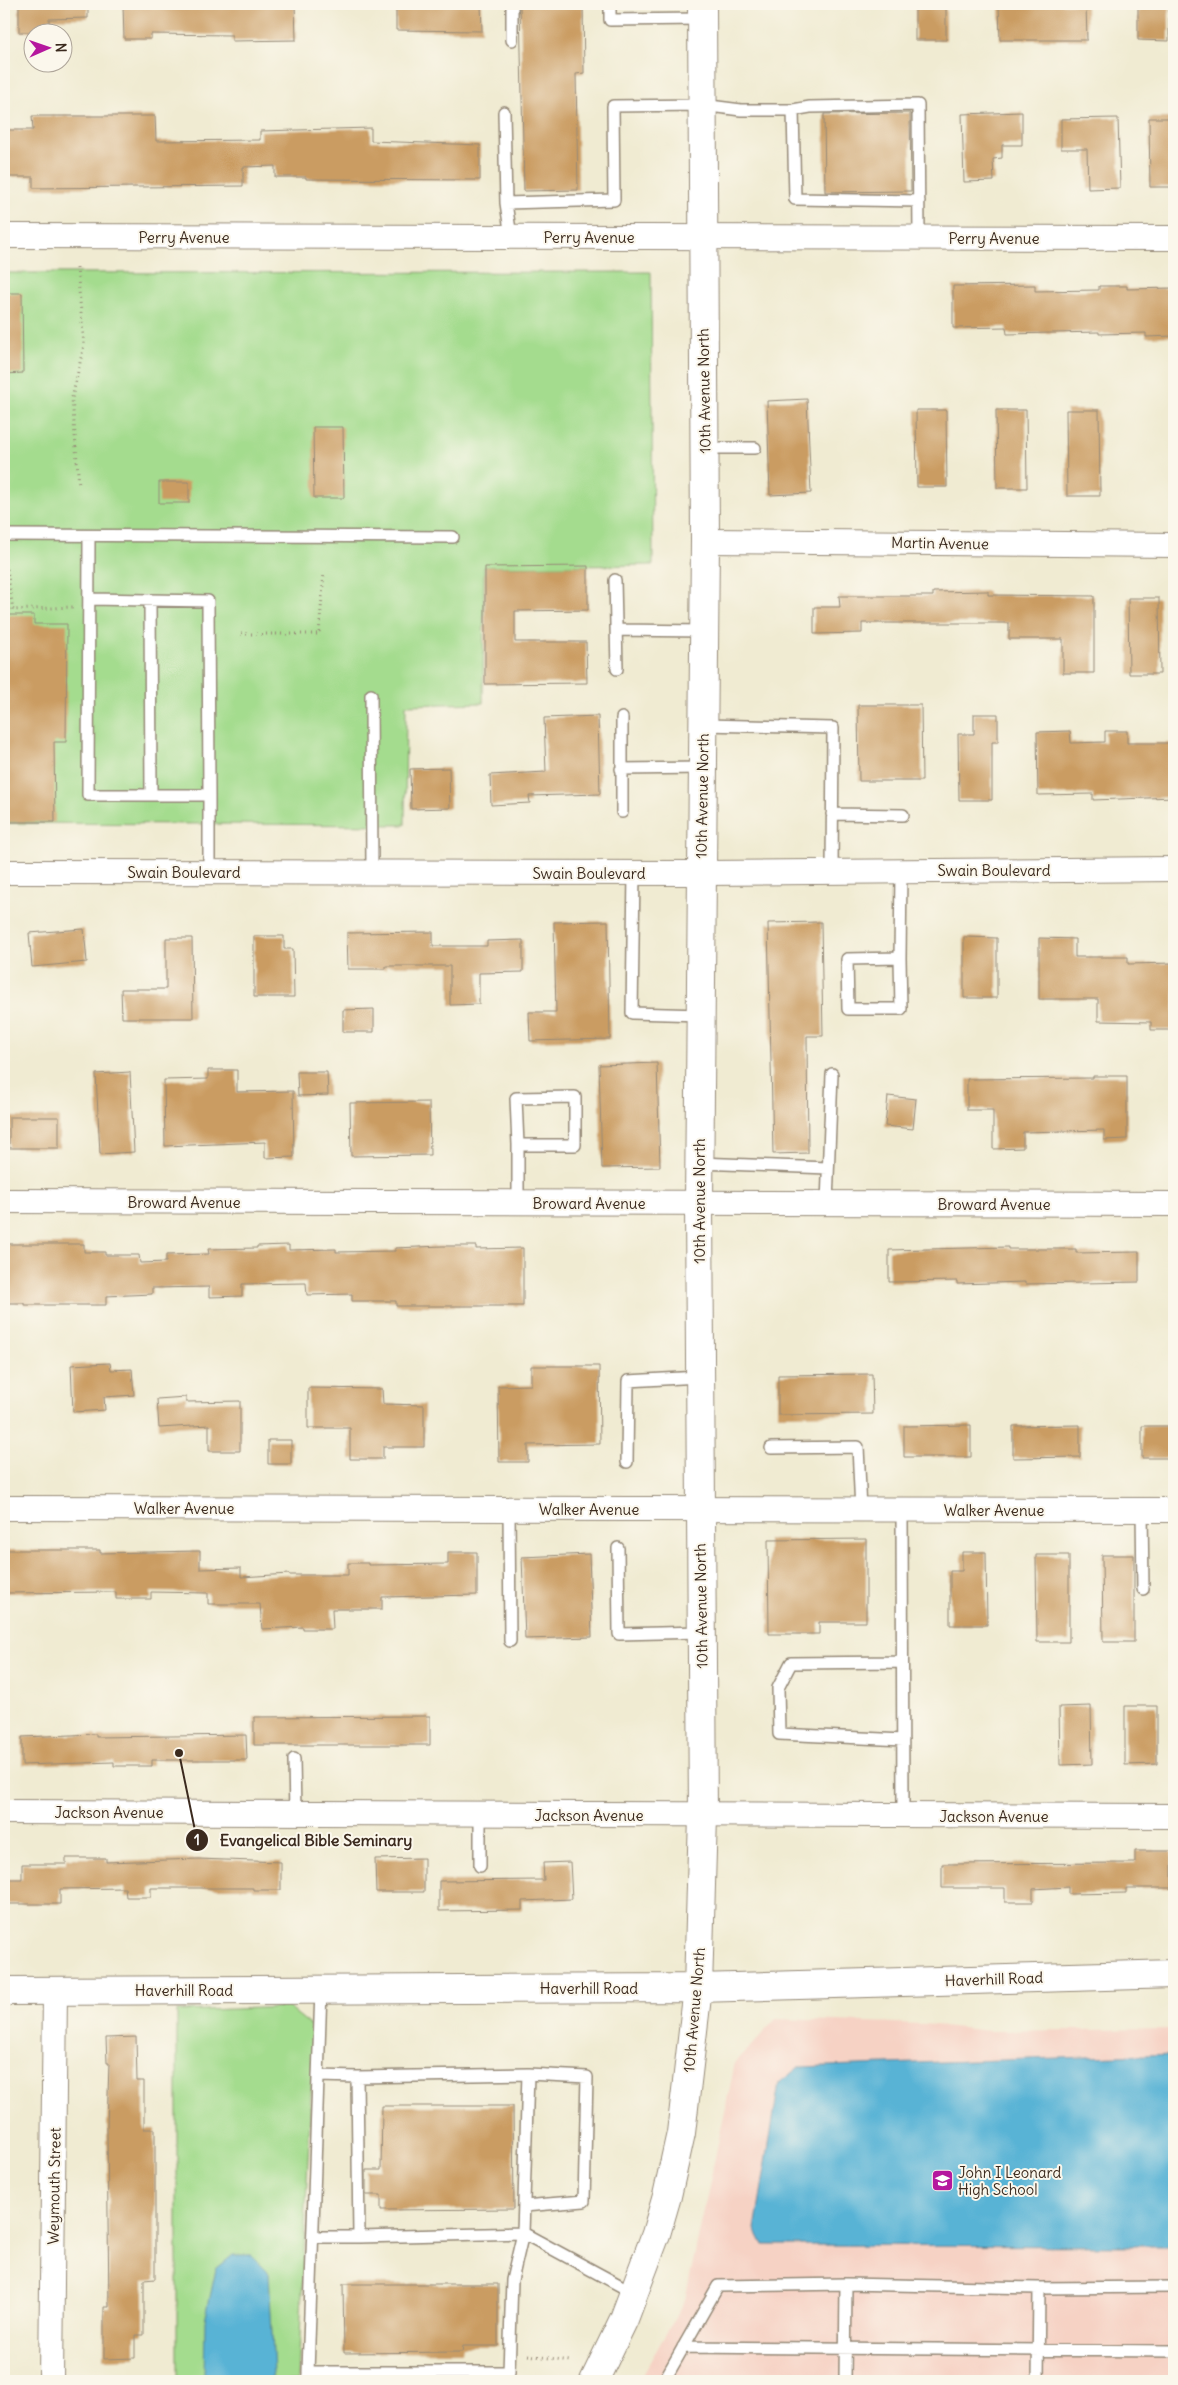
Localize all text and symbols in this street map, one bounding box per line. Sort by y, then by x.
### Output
north arrow [22,22,72,72]
text: N [52,42,70,53]
street label: Perry Avenue [138,228,230,247]
street label: Perry Avenue [543,228,635,247]
street label: Perry Avenue [948,229,1040,248]
street label: 10th Avenue North [693,328,715,454]
street label: Martin Avenue [891,533,989,553]
street label: 10th Avenue North [691,733,713,859]
street label: Swain Boulevard [937,861,1051,880]
street label: Swain Boulevard [127,863,241,882]
street label: Swain Boulevard [532,864,646,883]
street label: 10th Avenue North [690,1138,709,1264]
street label: Broward Avenue [127,1193,241,1212]
street label: Broward Avenue [532,1194,646,1213]
street label: Broward Avenue [937,1195,1051,1214]
street label: Walker Avenue [134,1499,234,1518]
street label: Walker Avenue [539,1500,639,1519]
street label: Walker Avenue [944,1501,1044,1520]
street label: 10th Avenue North [690,1543,712,1669]
street label: Jackson Avenue [54,1803,164,1822]
street label: Jackson Avenue [534,1806,644,1825]
street label: Jackson Avenue [939,1807,1049,1826]
callout: Evangelical Bible Seminary [185,1825,423,1856]
text: 1 [194,1830,200,1849]
text: Evangelical Bible Seminary [220,1830,412,1851]
street label: 10th Avenue North [679,1946,709,2073]
street label: Haverhill Road [945,1968,1044,1990]
street label: Haverhill Road [540,1979,638,1998]
street label: Haverhill Road [135,1981,233,2000]
street label: Weymouth Street [43,2127,65,2245]
place label: John I Leonard High School [958,2163,1061,2199]
school or university icon: John I Leonard High School [930,2169,954,2193]

